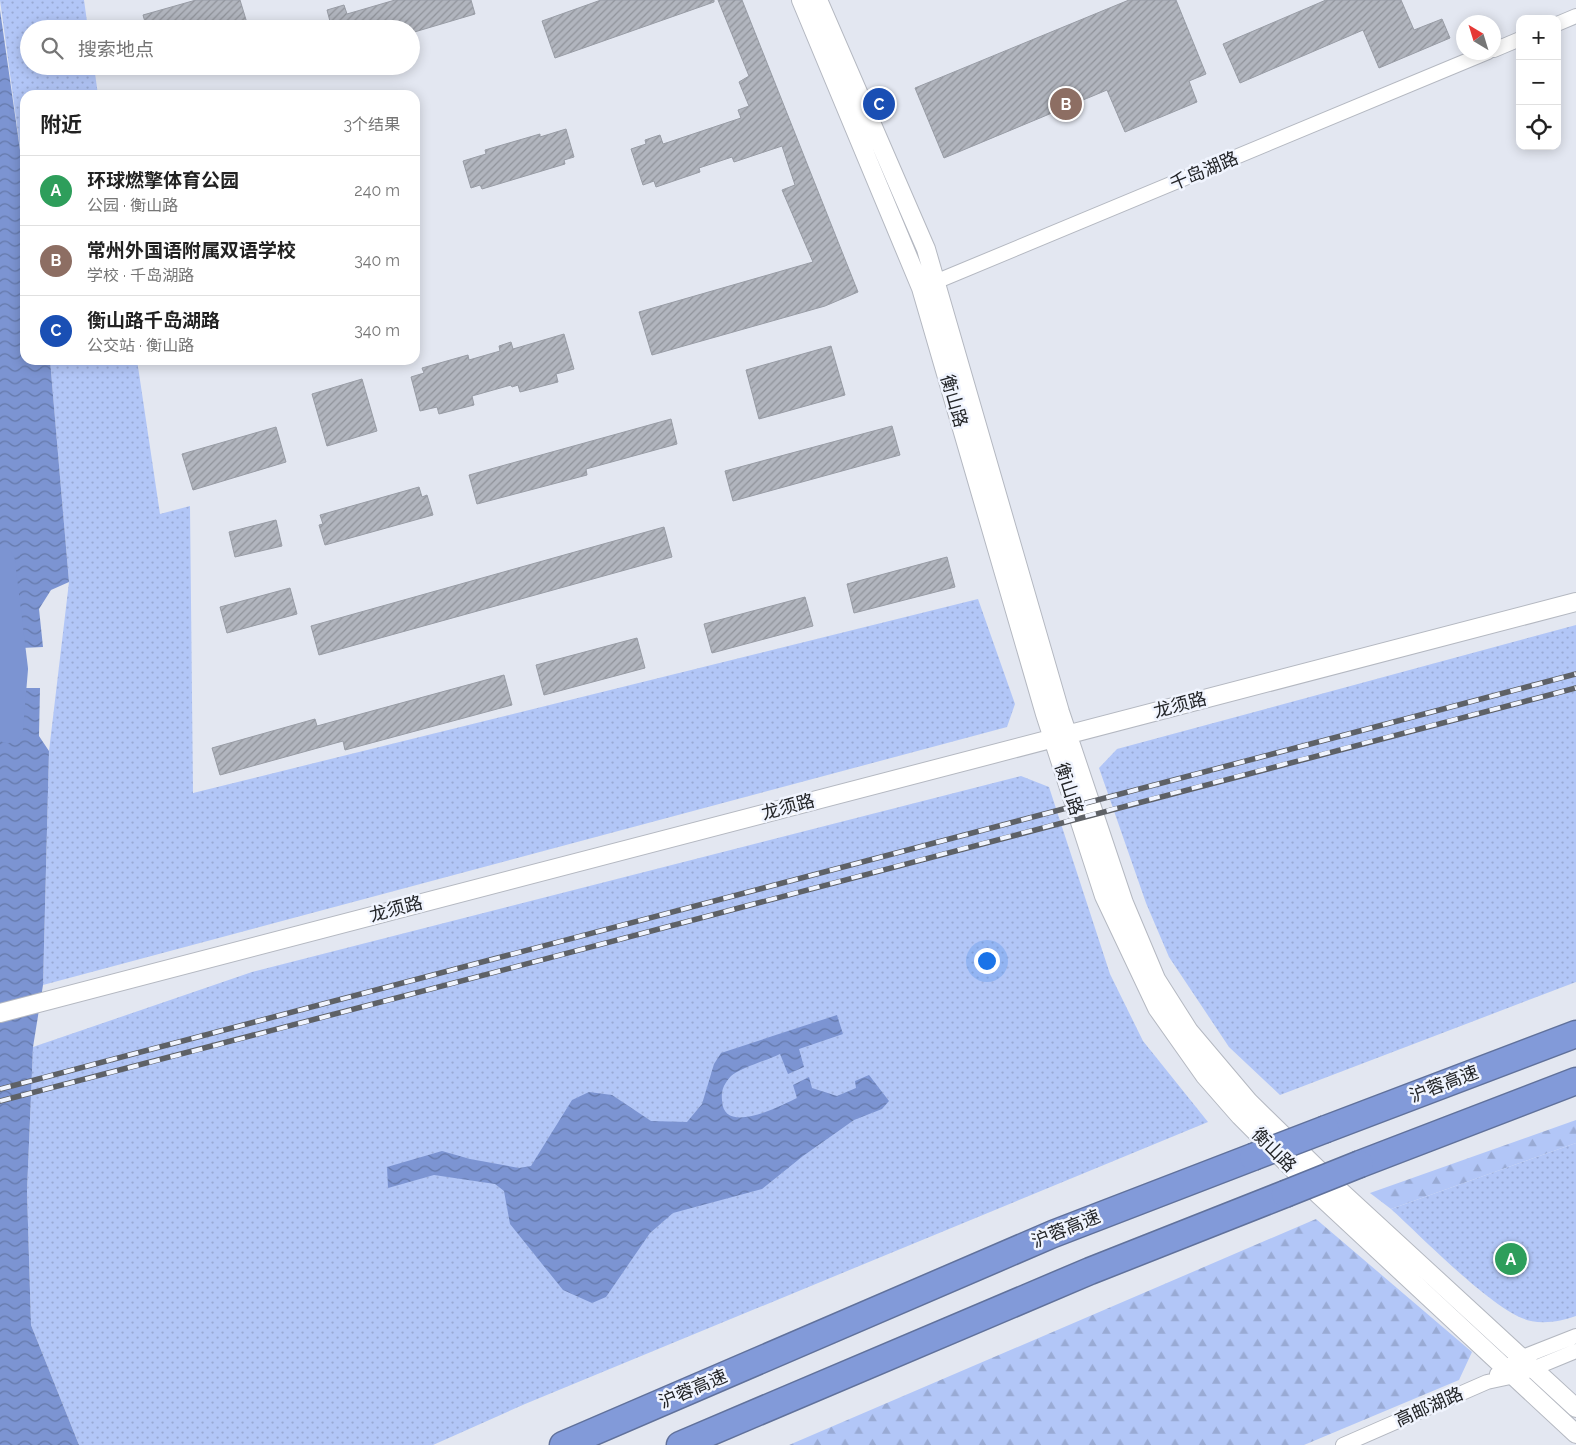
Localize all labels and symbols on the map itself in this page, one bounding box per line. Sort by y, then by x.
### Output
north arrow [1456,15,1501,60]
pin: C [863,85,895,123]
pin: B [1050,85,1082,123]
street label: 千岛湖路 [1167,147,1241,194]
street label: 衡山路 [937,372,972,430]
street label: 龙须路 [1151,687,1209,722]
street label: 衡山路 [1051,760,1088,818]
street label: 龙须路 [759,789,817,824]
street label: 龙须路 [367,891,425,926]
your location [974,948,1000,974]
street label: 沪蓉高速 [1406,1061,1481,1106]
street label: 衡山路 [1248,1123,1301,1176]
street label: 沪蓉高速 [1029,1205,1103,1252]
pin: A [1495,1240,1527,1278]
street label: 沪蓉高速 [656,1365,730,1412]
street label: 高邮湖路 [1392,1382,1466,1431]

